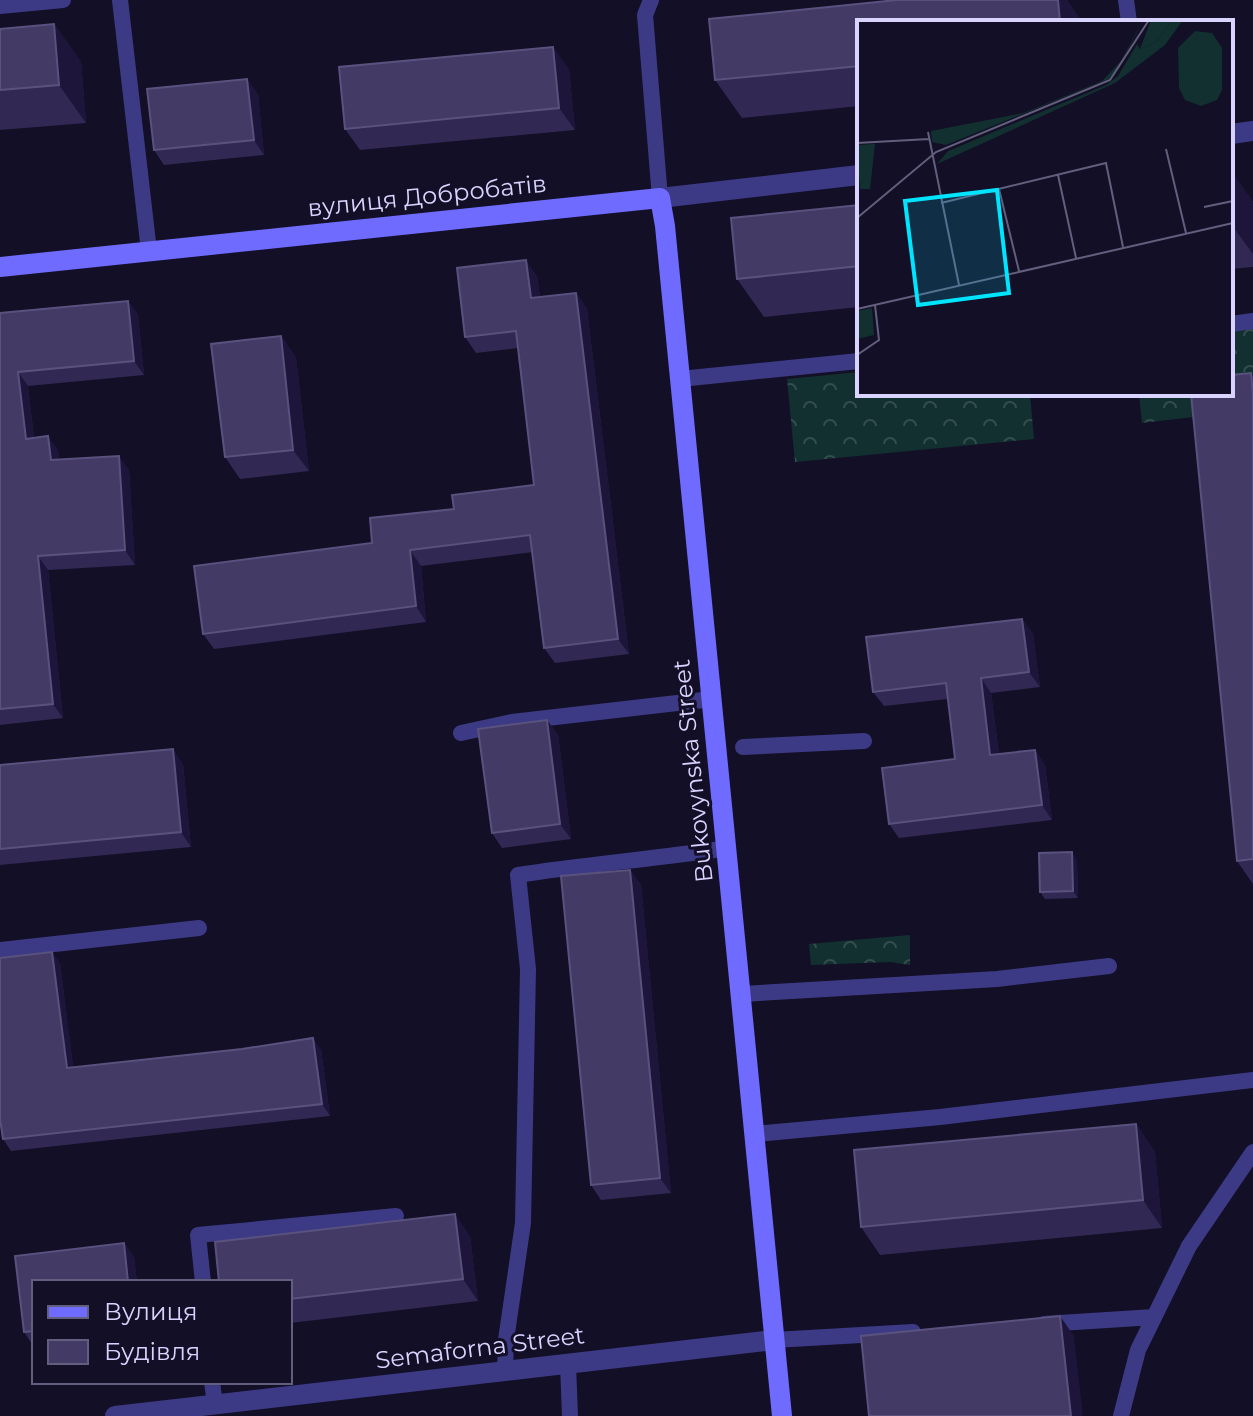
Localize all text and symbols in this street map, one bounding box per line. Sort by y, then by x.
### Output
inset map [857,20,1233,396]
street label: вулиця Добробатів [306,169,548,222]
street label: Bukovynska Street [666,658,719,884]
legend [32,1280,292,1384]
text: Вулиця [104,1297,197,1326]
street label: Semaforna Street [374,1320,586,1375]
text: Будівля [104,1337,200,1366]

